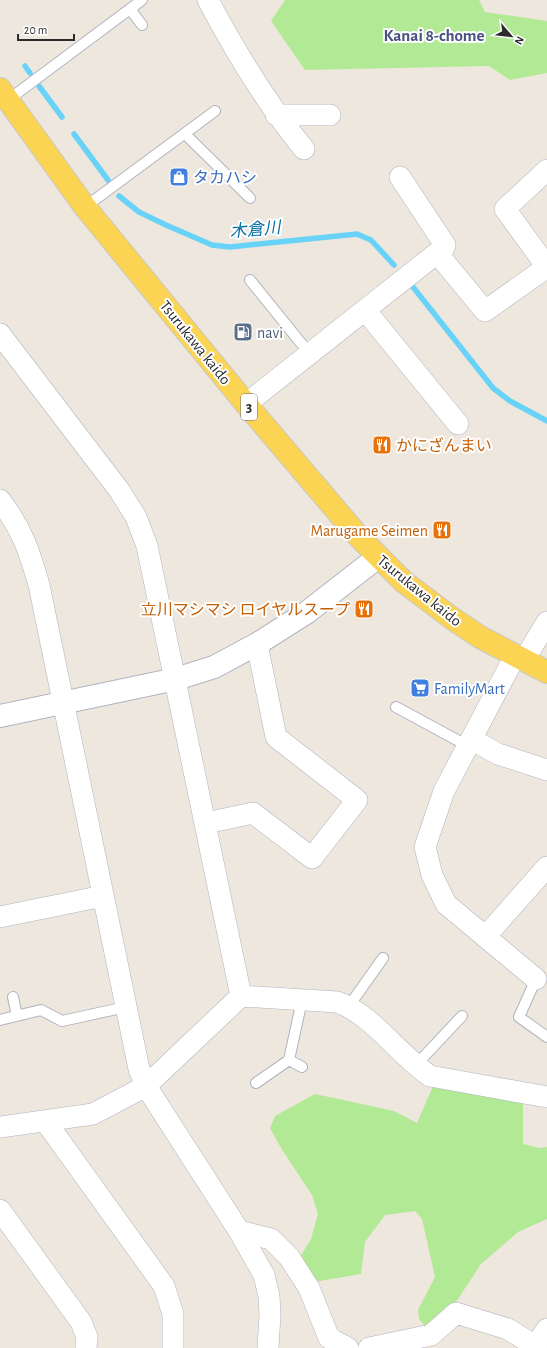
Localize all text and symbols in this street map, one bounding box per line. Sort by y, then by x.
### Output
scale bar [18,16,74,42]
north arrow [491,16,531,56]
text: 20 m [24,24,47,36]
district label: Kanai 8-chome [383,27,485,44]
text: N [513,34,526,46]
shop icon: タカハシ [168,166,190,188]
place label: タカハシ [193,169,257,186]
water label: 木倉川 [229,218,283,240]
street label: Tsurukawa kaido [157,298,234,388]
fuel station icon: navi [232,321,254,343]
place label: navi [257,325,283,341]
road number: 3 [241,394,257,420]
restaurant icon: かにざんまい [371,434,393,456]
place label: かにざんまい [396,437,492,454]
restaurant icon: Marugame Seimen [431,519,453,541]
place label: Marugame Seimen [310,523,428,539]
street label: Tsurukawa kaido [374,552,465,630]
restaurant icon: 立川マシマシ ロイヤルスープ [353,598,375,620]
place label: 立川マシマシ ロイヤルスープ [141,601,350,618]
supermarket icon: FamilyMart [409,677,431,699]
place label: FamilyMart [434,681,505,698]

